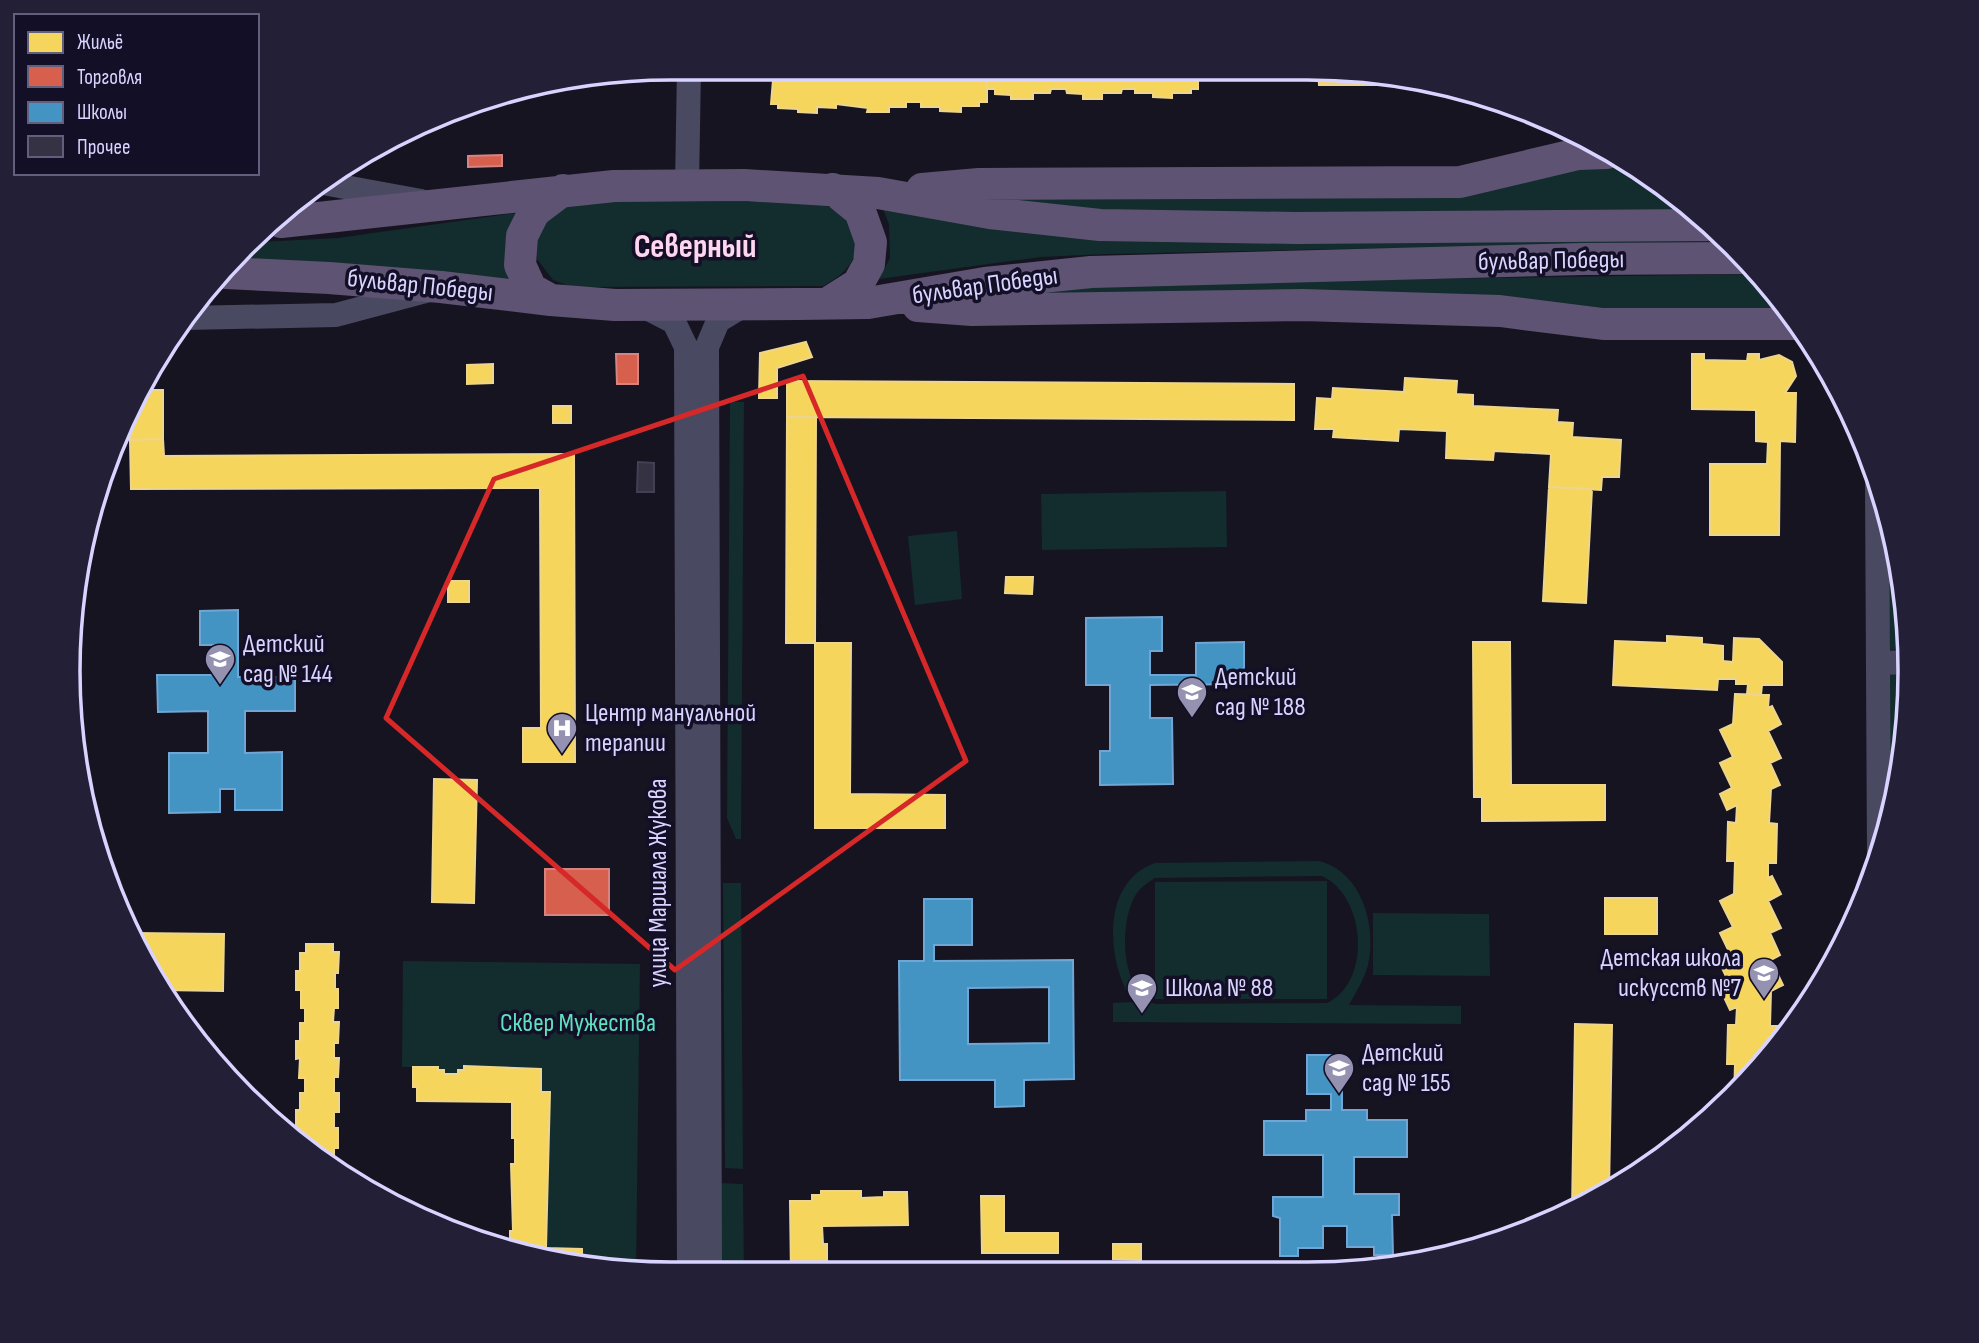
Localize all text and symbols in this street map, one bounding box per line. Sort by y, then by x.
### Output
legend [14,14,259,175]
text: Жильё [77,30,123,55]
text: Торговля [77,65,142,90]
text: Школы [77,100,127,125]
text: Прочее [77,135,130,160]
district label: Северный [634,227,756,267]
street label: бульвар Победы [1478,244,1624,278]
street label: бульвар Победы [910,260,1060,312]
street label: бульвар Победы [346,263,494,309]
place label: Детский сад № 144 [243,629,333,690]
school or university icon: Детский сад № 144 [203,642,237,686]
place label: Детский сад № 188 [1215,662,1306,723]
school or university icon: Детский сад № 188 [1175,675,1209,719]
place label: Центр мануальной терапии [585,698,756,759]
hospital icon: Центр мануальной терапии [545,711,579,755]
street label: улица Маршала Жукова [643,778,674,988]
place label: Детская школа искусств №7 [1601,943,1742,1004]
school or university icon: Детская школа искусств №7 [1747,956,1781,1000]
school or university icon: Школа № 88 [1125,971,1159,1015]
place label: Школа № 88 [1165,973,1273,1004]
park label: Сквер Мужества [500,1008,656,1039]
place label: Детский сад № 155 [1362,1038,1451,1099]
school or university icon: Детский сад № 155 [1322,1051,1356,1095]

